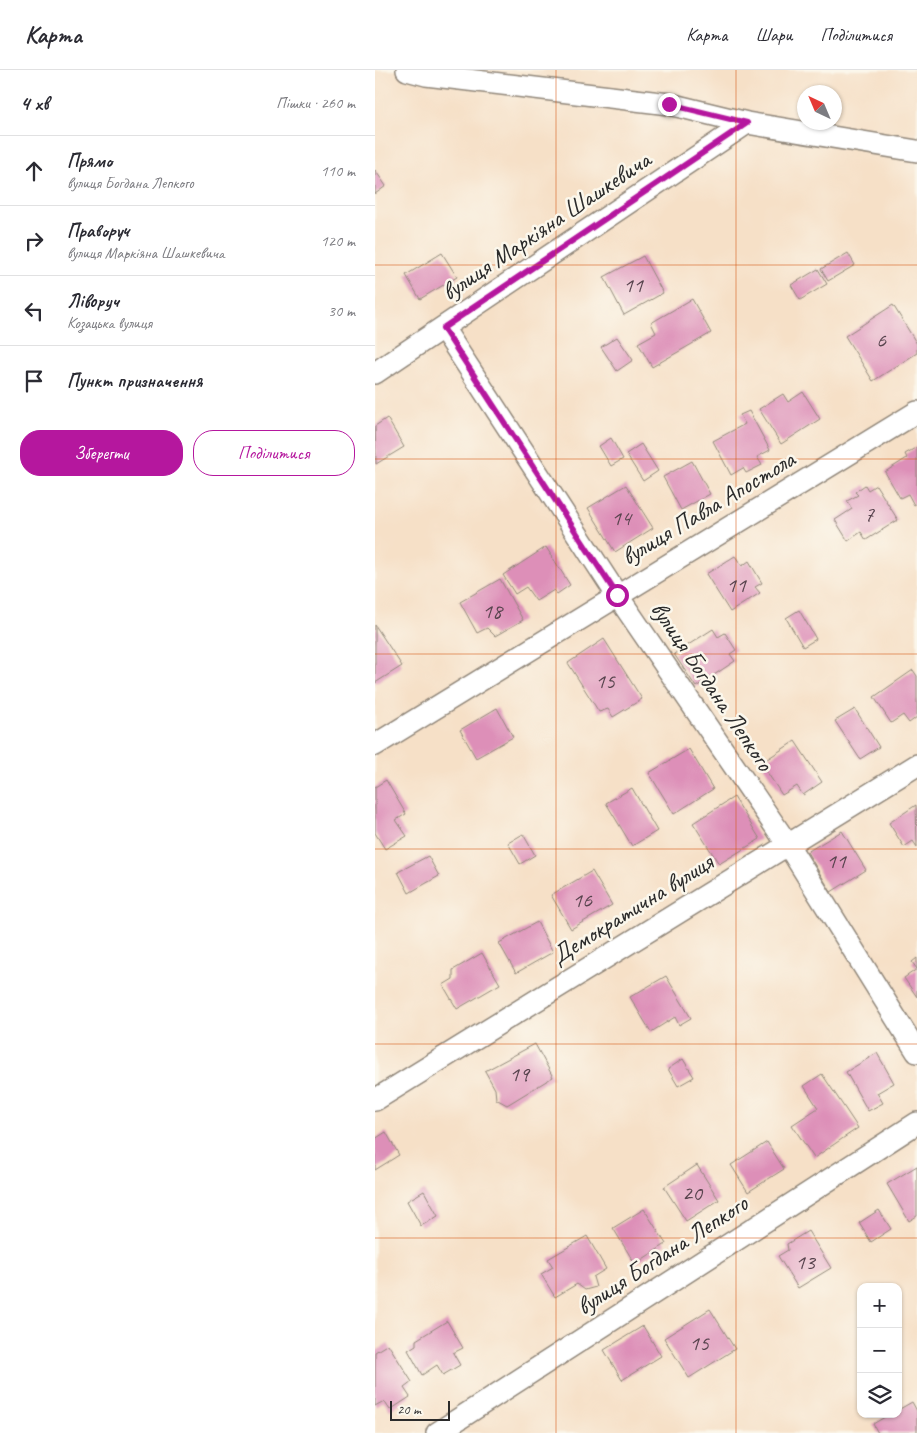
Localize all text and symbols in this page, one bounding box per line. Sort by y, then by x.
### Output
text: Карта [25,20,82,50]
text: Карта [686,24,727,46]
text: Шари [755,24,792,46]
text: Поділитися [820,24,892,46]
north arrow [797,85,842,130]
text: 4 хв [20,90,49,116]
text: Пішки · 260 m [276,93,355,113]
route end [658,93,681,116]
street label: вулиця Маркіяна Шашкевича [435,142,659,308]
text: Прямо [67,149,112,173]
icon: ahead [20,157,48,185]
text: 110 m [321,161,355,181]
text: вулиця Богдана Лепкого [67,173,194,193]
text: Праворуч [67,219,129,243]
icon: right [20,227,48,255]
text: 120 m [321,231,355,251]
text: вулиця Маркіяна Шашкевича [67,243,224,263]
house number: 11 [623,271,644,299]
text: Ліворуч [67,289,119,313]
icon: left [20,297,48,325]
text: 30 m [328,301,355,321]
text: Козацька вулиця [67,313,152,333]
house number: 6 [876,326,887,354]
icon: arrive [20,367,48,395]
text: Пункт призначення [67,369,202,393]
button: Зберегти [20,430,183,476]
button: Поділитися [193,430,355,476]
street label: вулиця Павла Апостола [615,442,803,573]
house number: 7 [864,500,875,528]
house number: 14 [611,504,633,532]
house number: 11 [726,571,747,599]
route start [606,584,629,607]
street label: вулиця Богдана Лепкого [643,595,781,778]
house number: 18 [482,597,504,625]
house number: 15 [595,667,616,695]
street label: Демократична вулиця [545,845,721,972]
house number: 11 [826,847,847,875]
house number: 16 [572,886,593,914]
house number: 19 [509,1060,531,1088]
house number: 20 [682,1179,704,1207]
street label: вулиця Богдана Лепкого [570,1187,755,1322]
house number: 13 [795,1248,817,1276]
map controls [857,1283,902,1418]
button: + [857,1283,902,1328]
button: − [857,1328,902,1373]
house number: 15 [689,1329,710,1357]
button: layers [857,1373,902,1418]
scale bar [390,1398,450,1421]
text: 20 m [397,1401,421,1418]

